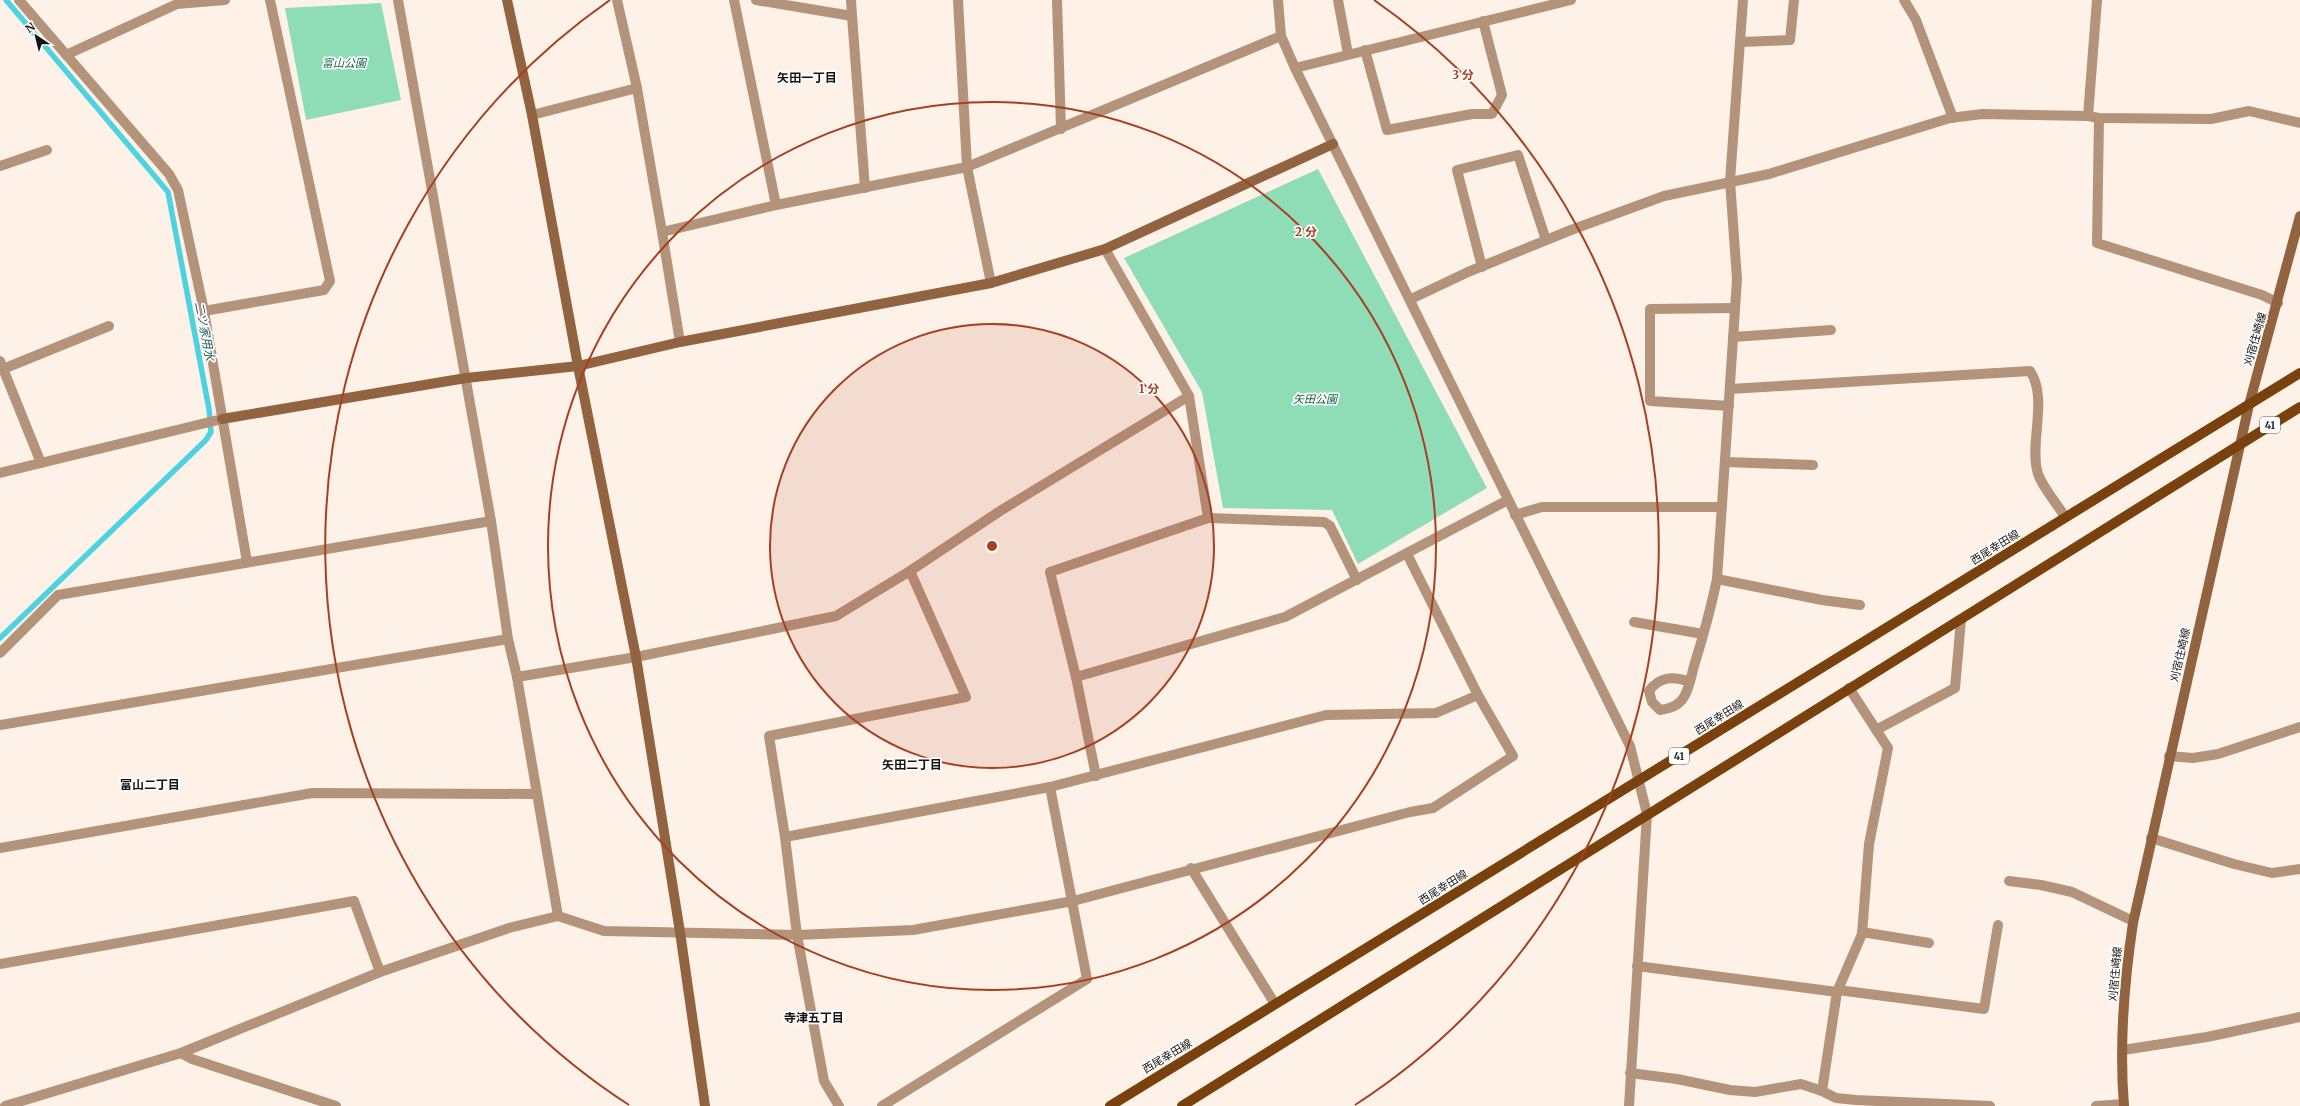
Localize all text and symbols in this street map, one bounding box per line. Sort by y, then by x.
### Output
north arrow [16,16,56,56]
text: N [23,19,38,36]
park label: 富山公園 [322,56,368,70]
text: 3 分 [1452,67,1474,82]
district label: 矢田一丁目 [777,70,837,85]
text: 2 分 [1295,224,1317,239]
water label: 二ツ家用水 [192,300,218,364]
street label: 刈宿住崎線 [2241,311,2269,367]
text: 1 分 [1139,381,1159,396]
park label: 矢田公園 [1293,392,1339,406]
road number: 41 [2260,417,2280,433]
street label: 西尾幸田線 [1968,526,2022,568]
centre of rings [985,539,999,553]
street label: 刈宿住崎線 [2167,627,2193,683]
street label: 西尾幸田線 [1692,696,1746,738]
road number: 41 [1669,748,1689,764]
district label: 矢田二丁目 [882,757,942,772]
district label: 富山二丁目 [120,777,180,792]
street label: 西尾幸田線 [1416,866,1470,908]
street label: 刈宿住崎線 [2106,946,2124,1002]
district label: 寺津五丁目 [784,1010,844,1025]
street label: 西尾幸田線 [1140,1036,1194,1076]

